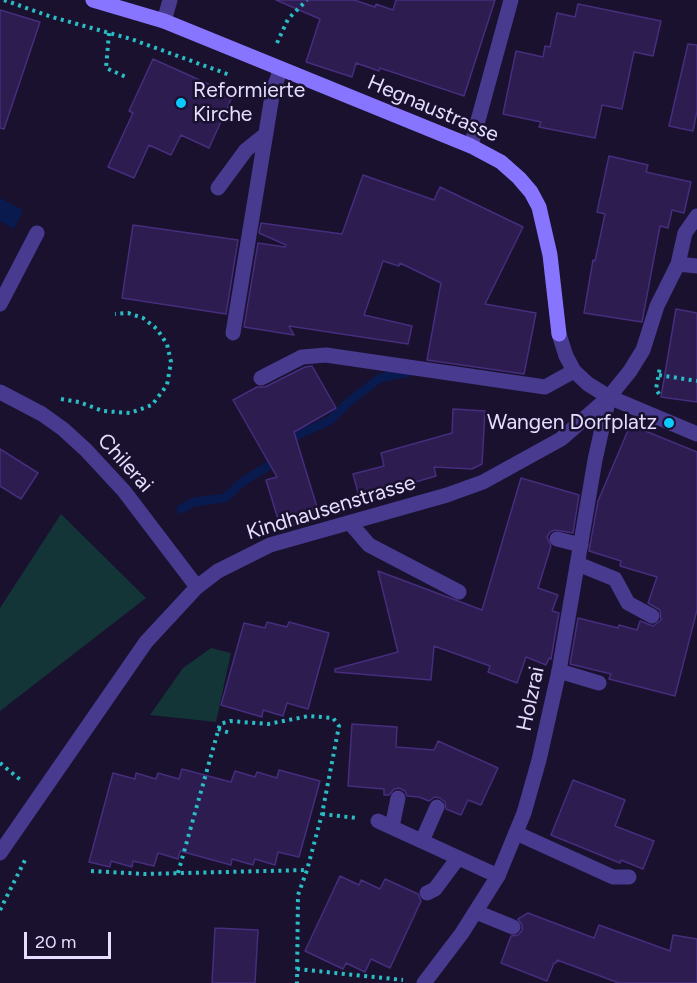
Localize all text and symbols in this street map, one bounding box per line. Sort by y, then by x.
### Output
street label: Hegnaustrasse [364,70,502,148]
place label: Reformierte Kirche [193,78,305,128]
marker: Reformierte Kirche [174,96,188,110]
place label: Wangen Dorfplatz [487,410,657,436]
marker: Wangen Dorfplatz [662,416,676,430]
street label: Chilerai [92,428,158,498]
street label: Kindhausenstrasse [243,470,419,546]
street label: Holzrai [512,664,550,734]
scale bar [27,920,114,958]
text: 20 m [35,931,76,953]

